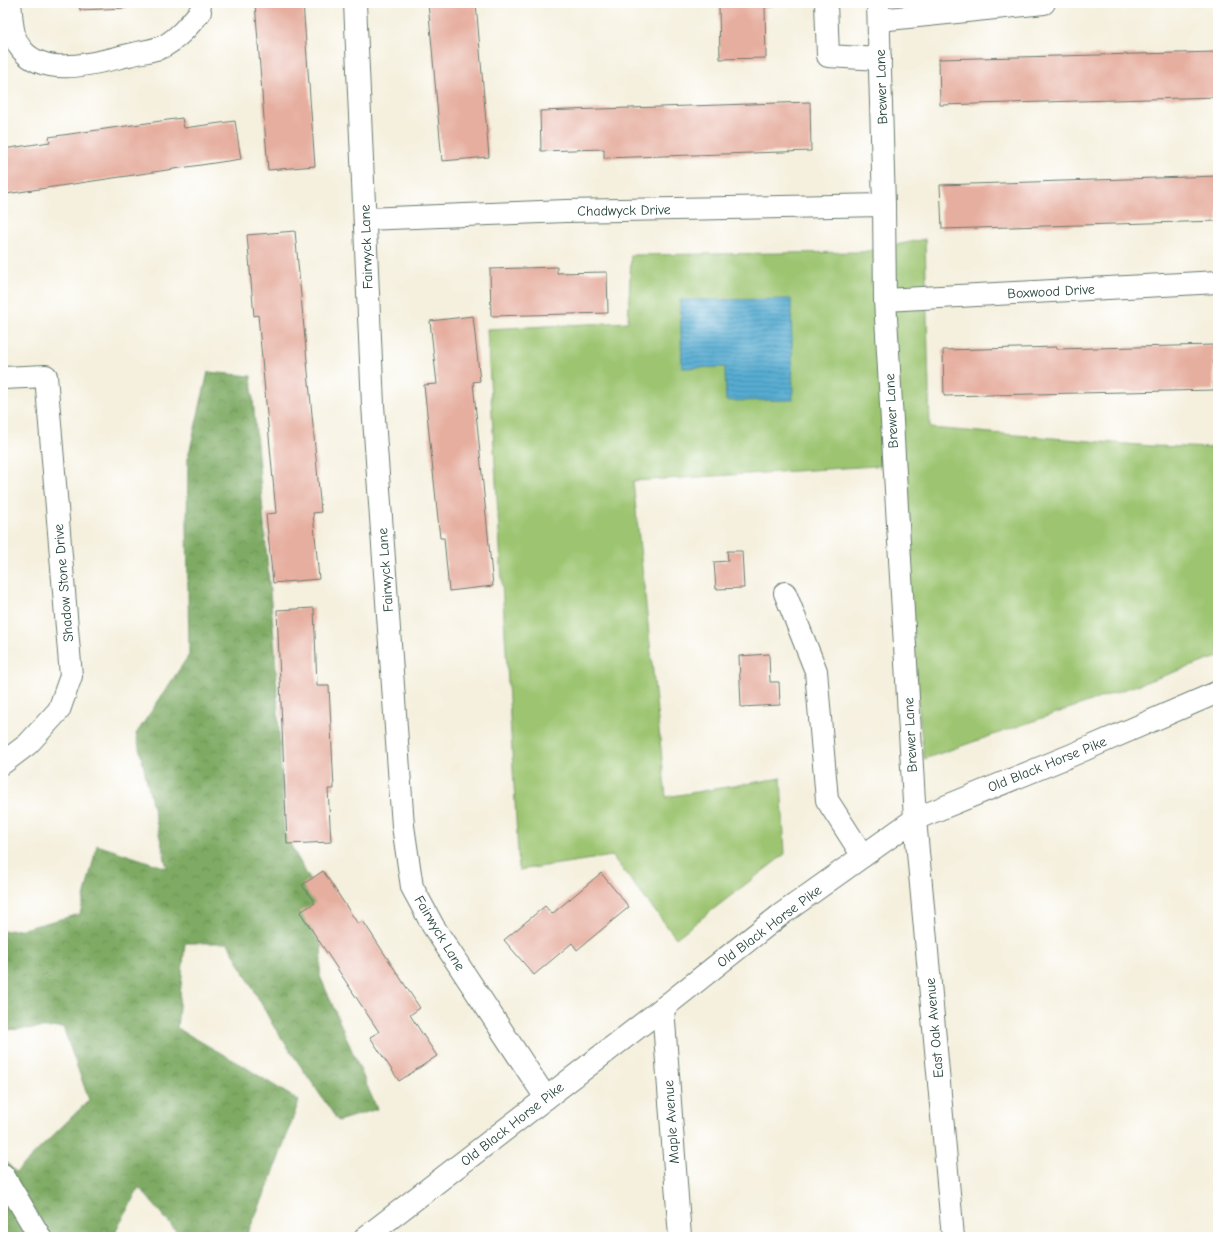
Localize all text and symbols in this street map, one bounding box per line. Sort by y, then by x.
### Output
street label: Brewer Lane [872,49,891,125]
street label: Chadwyck Drive [577,201,671,220]
street label: Fairwyck Lane [357,204,376,290]
street label: Boxwood Drive [1007,281,1095,302]
street label: Brewer Lane [881,373,902,449]
street label: Shadow Stone Drive [50,523,77,643]
street label: Fairwyck Lane [374,527,397,613]
street label: Brewer Lane [900,697,921,773]
street label: Old Black Horse Pike [985,733,1109,796]
street label: Old Black Horse Pike [714,882,825,971]
street label: Fairwyck Lane [410,893,469,974]
street label: East Oak Avenue [922,977,947,1079]
street label: Old Black Horse Pike [457,1079,567,1170]
street label: Maple Avenue [660,1080,683,1164]

